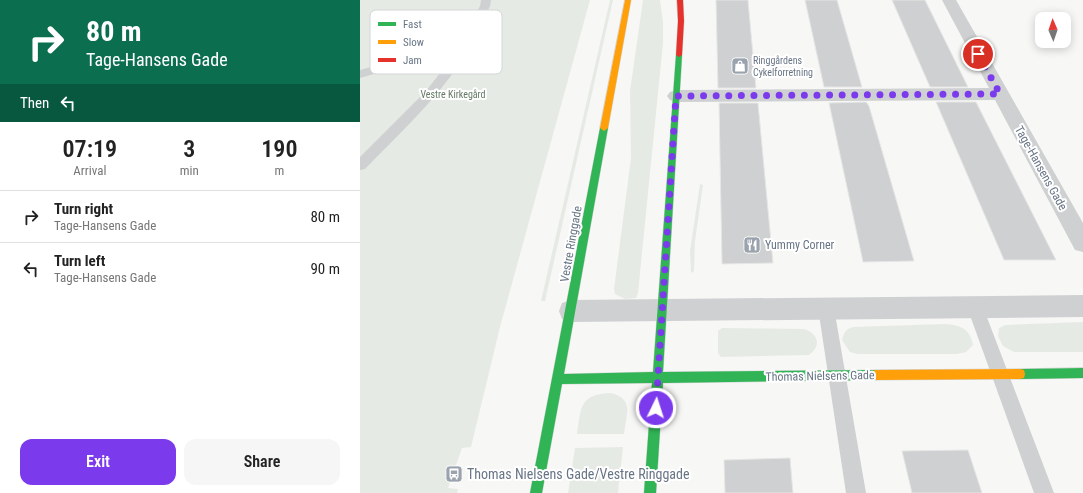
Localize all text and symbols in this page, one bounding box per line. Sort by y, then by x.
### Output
legend [370,10,502,74]
north arrow [1035,12,1071,48]
map controls [1035,12,1071,48]
text: 80 m [86,15,142,48]
icon: right [20,16,72,68]
text: Fast [403,18,422,31]
text: Slow [403,36,424,49]
pin [961,37,995,71]
icon: arrive [967,43,989,65]
text: Tage-Hansens Gade [86,49,228,70]
text: Jam [403,54,422,67]
place label: Ringgårdens Cykelforretning [753,55,813,78]
shop icon: Ringgårdens Cykelforretning [730,56,750,76]
park label: Vestre Kirkegård [420,89,486,100]
icon: left [57,92,79,114]
text: Then [20,94,49,112]
street label: Tage-Hansens Gade [1012,123,1070,213]
text: 07:19 [63,135,117,163]
text: 3 [183,135,195,163]
text: 190 [261,135,297,163]
text: Arrival [73,163,106,178]
text: min [180,163,199,178]
text: m [274,163,284,178]
text: Turn right [54,200,113,218]
street label: Vestre Ringgade [557,204,585,283]
icon: right [20,206,42,228]
text: 80 m [310,208,340,226]
text: Tage-Hansens Gade [54,218,156,233]
restaurant icon: Yummy Corner [742,235,762,255]
place label: Yummy Corner [765,238,835,252]
text: Turn left [54,252,105,270]
icon: left [20,258,42,280]
text: 90 m [310,260,340,278]
text: Tage-Hansens Gade [54,270,156,285]
street label: Thomas Nielsens Gade [765,368,875,384]
position arrow [635,387,677,429]
button: Exit [20,439,176,485]
button: Share [184,439,340,485]
bus stop icon: Thomas Nielsens Gade/Vestre Ringgade [444,464,464,484]
place label: Thomas Nielsens Gade/Vestre Ringgade [467,466,690,482]

